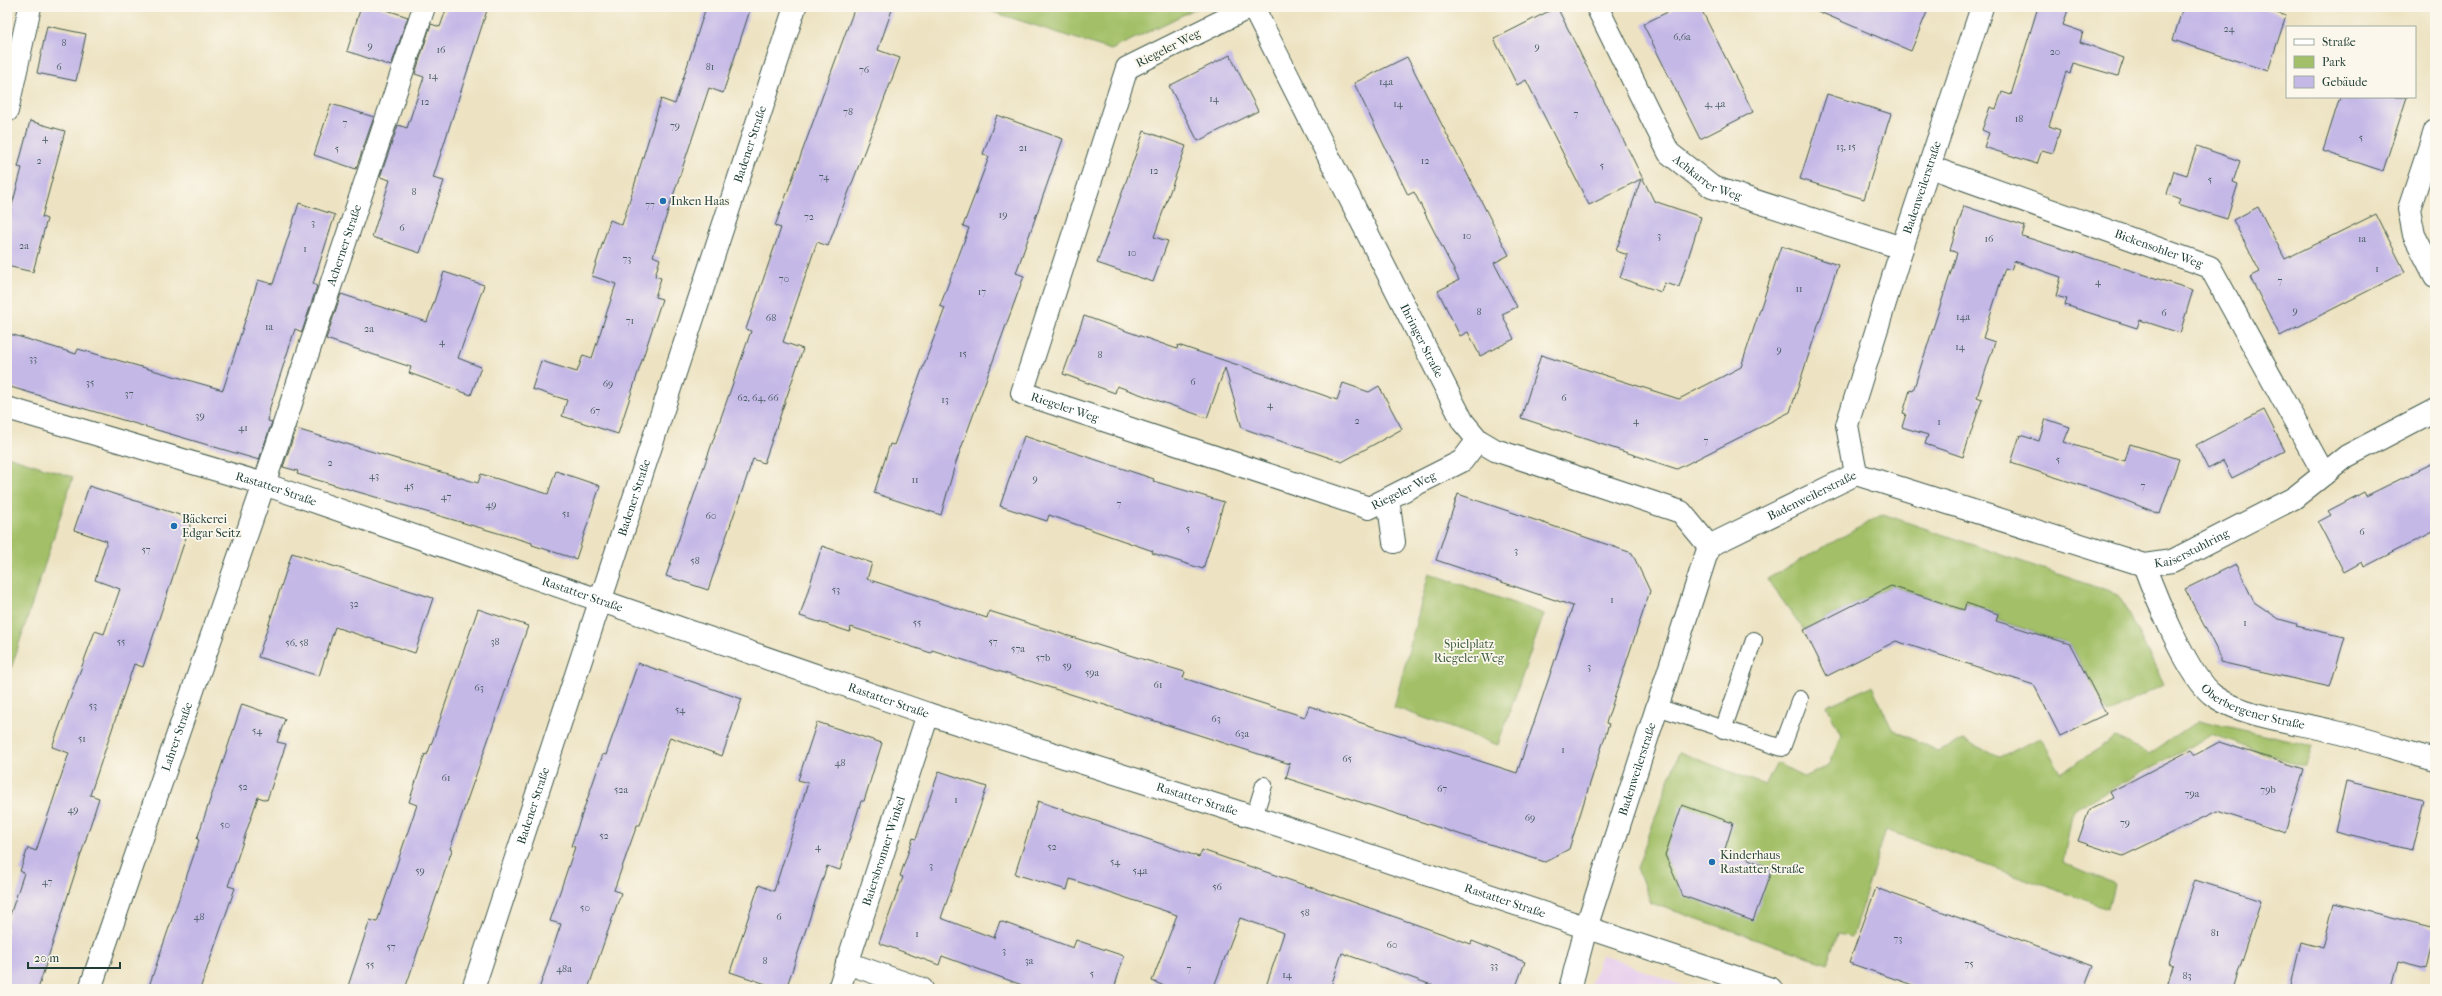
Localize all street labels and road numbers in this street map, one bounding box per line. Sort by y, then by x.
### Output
street label: Riegeler Weg [1133,25,1203,70]
street label: Badener Straße [731,104,769,184]
street label: Badenweilerstraße [1900,139,1944,236]
street label: Achkarrer Weg [1669,151,1744,203]
street label: Acherner Straße [324,203,364,289]
street label: Bickensohler Weg [2113,227,2205,271]
street label: Ihringer Straße [1397,301,1446,380]
street label: Riegeler Weg [1029,389,1101,425]
street label: Badener Straße [615,457,653,538]
street label: Riegeler Weg [1369,468,1439,513]
street label: Badenweilerstraße [1765,468,1859,523]
street label: Rastatter Straße [234,469,319,509]
street label: Kaiserstuhlring [2153,526,2232,570]
street label: Rastatter Straße [540,574,625,615]
street label: Rastatter Straße [846,680,931,721]
street label: Oberbergener Straße [2198,681,2306,732]
street label: Lahrer Straße [159,700,195,773]
street label: Badenweilerstraße [1616,721,1659,817]
street label: Badener Straße [514,765,552,846]
street label: Rastatter Straße [1155,780,1240,818]
street label: Baiersbronner Winkel [859,794,908,908]
street label: Rastatter Straße [1463,880,1547,920]

